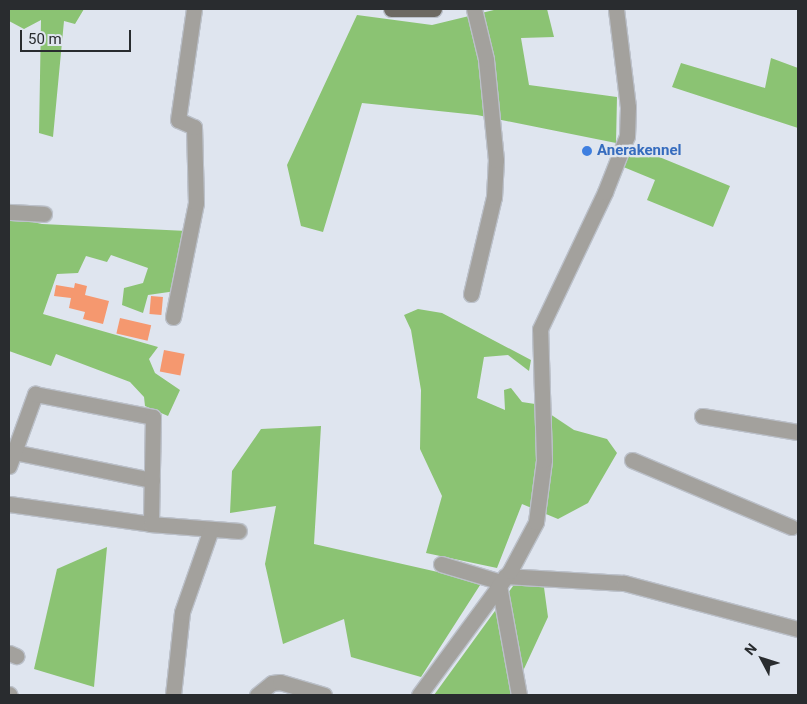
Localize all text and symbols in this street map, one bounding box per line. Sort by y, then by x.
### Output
scale bar [22,20,134,52]
text: 50 m [28,30,62,48]
place label: Anerakennel [597,142,681,160]
marker: Anerakennel [581,145,593,157]
north arrow [737,634,787,684]
text: N [741,640,760,658]

